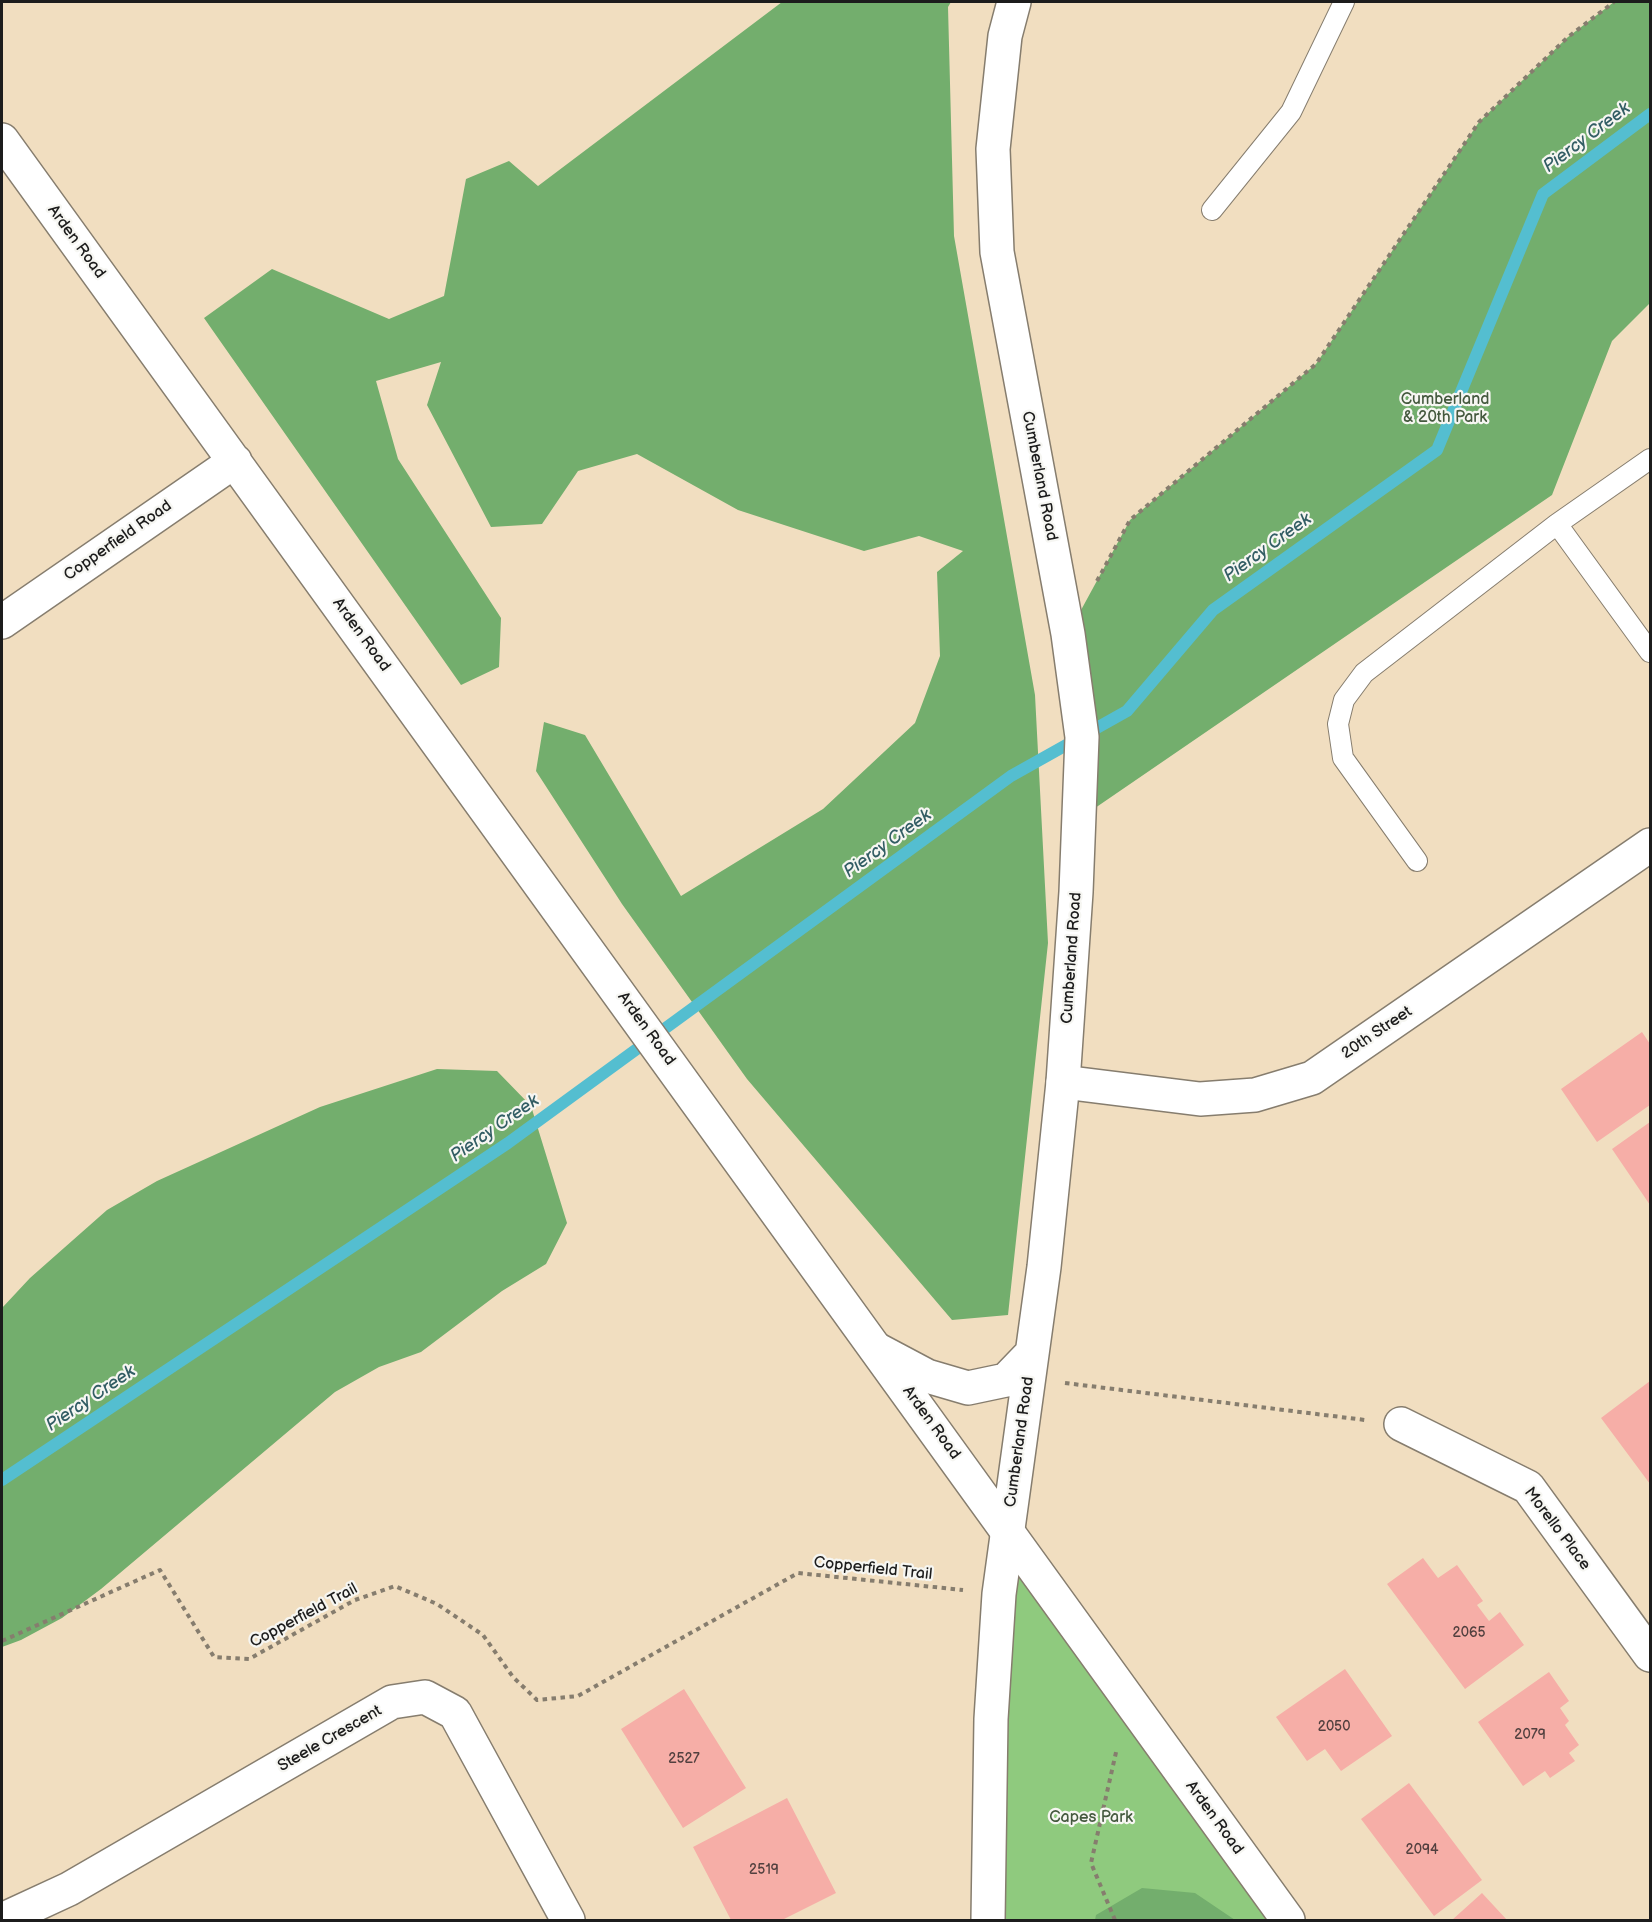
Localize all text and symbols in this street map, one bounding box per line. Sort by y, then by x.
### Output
water label: Piercy Creek [1539,98,1635,178]
street label: Arden Road [43,202,109,282]
park label: Cumberland & 20th Park [1401,390,1489,428]
street label: Cumberland Road [1017,410,1061,542]
street label: Copperfield Road [60,497,176,585]
water label: Piercy Creek [1220,509,1316,587]
street label: Arden Road [328,595,394,675]
water label: Piercy Creek [840,805,936,883]
street label: Cumberland Road [1058,892,1086,1024]
street label: Arden Road [613,989,679,1069]
street label: 20th Street [1338,1002,1416,1064]
water label: Piercy Creek [446,1091,544,1167]
water label: Piercy Creek [42,1361,140,1437]
street label: Cumberland Road [1001,1375,1039,1509]
street label: Arden Road [898,1383,964,1463]
street label: Morello Place [1520,1484,1594,1574]
street label: Copperfield Trail [813,1553,933,1585]
street label: Copperfield Trail [247,1580,361,1652]
house number: 2065 [1452,1625,1486,1641]
street label: Steele Crescent [275,1702,385,1776]
house number: 2050 [1318,1719,1350,1735]
house number: 2079 [1514,1727,1546,1743]
house number: 2527 [668,1751,700,1767]
street label: Arden Road [1181,1778,1247,1858]
park label: Capes Park [1049,1808,1133,1828]
house number: 2094 [1405,1842,1439,1858]
house number: 2519 [749,1862,779,1878]

